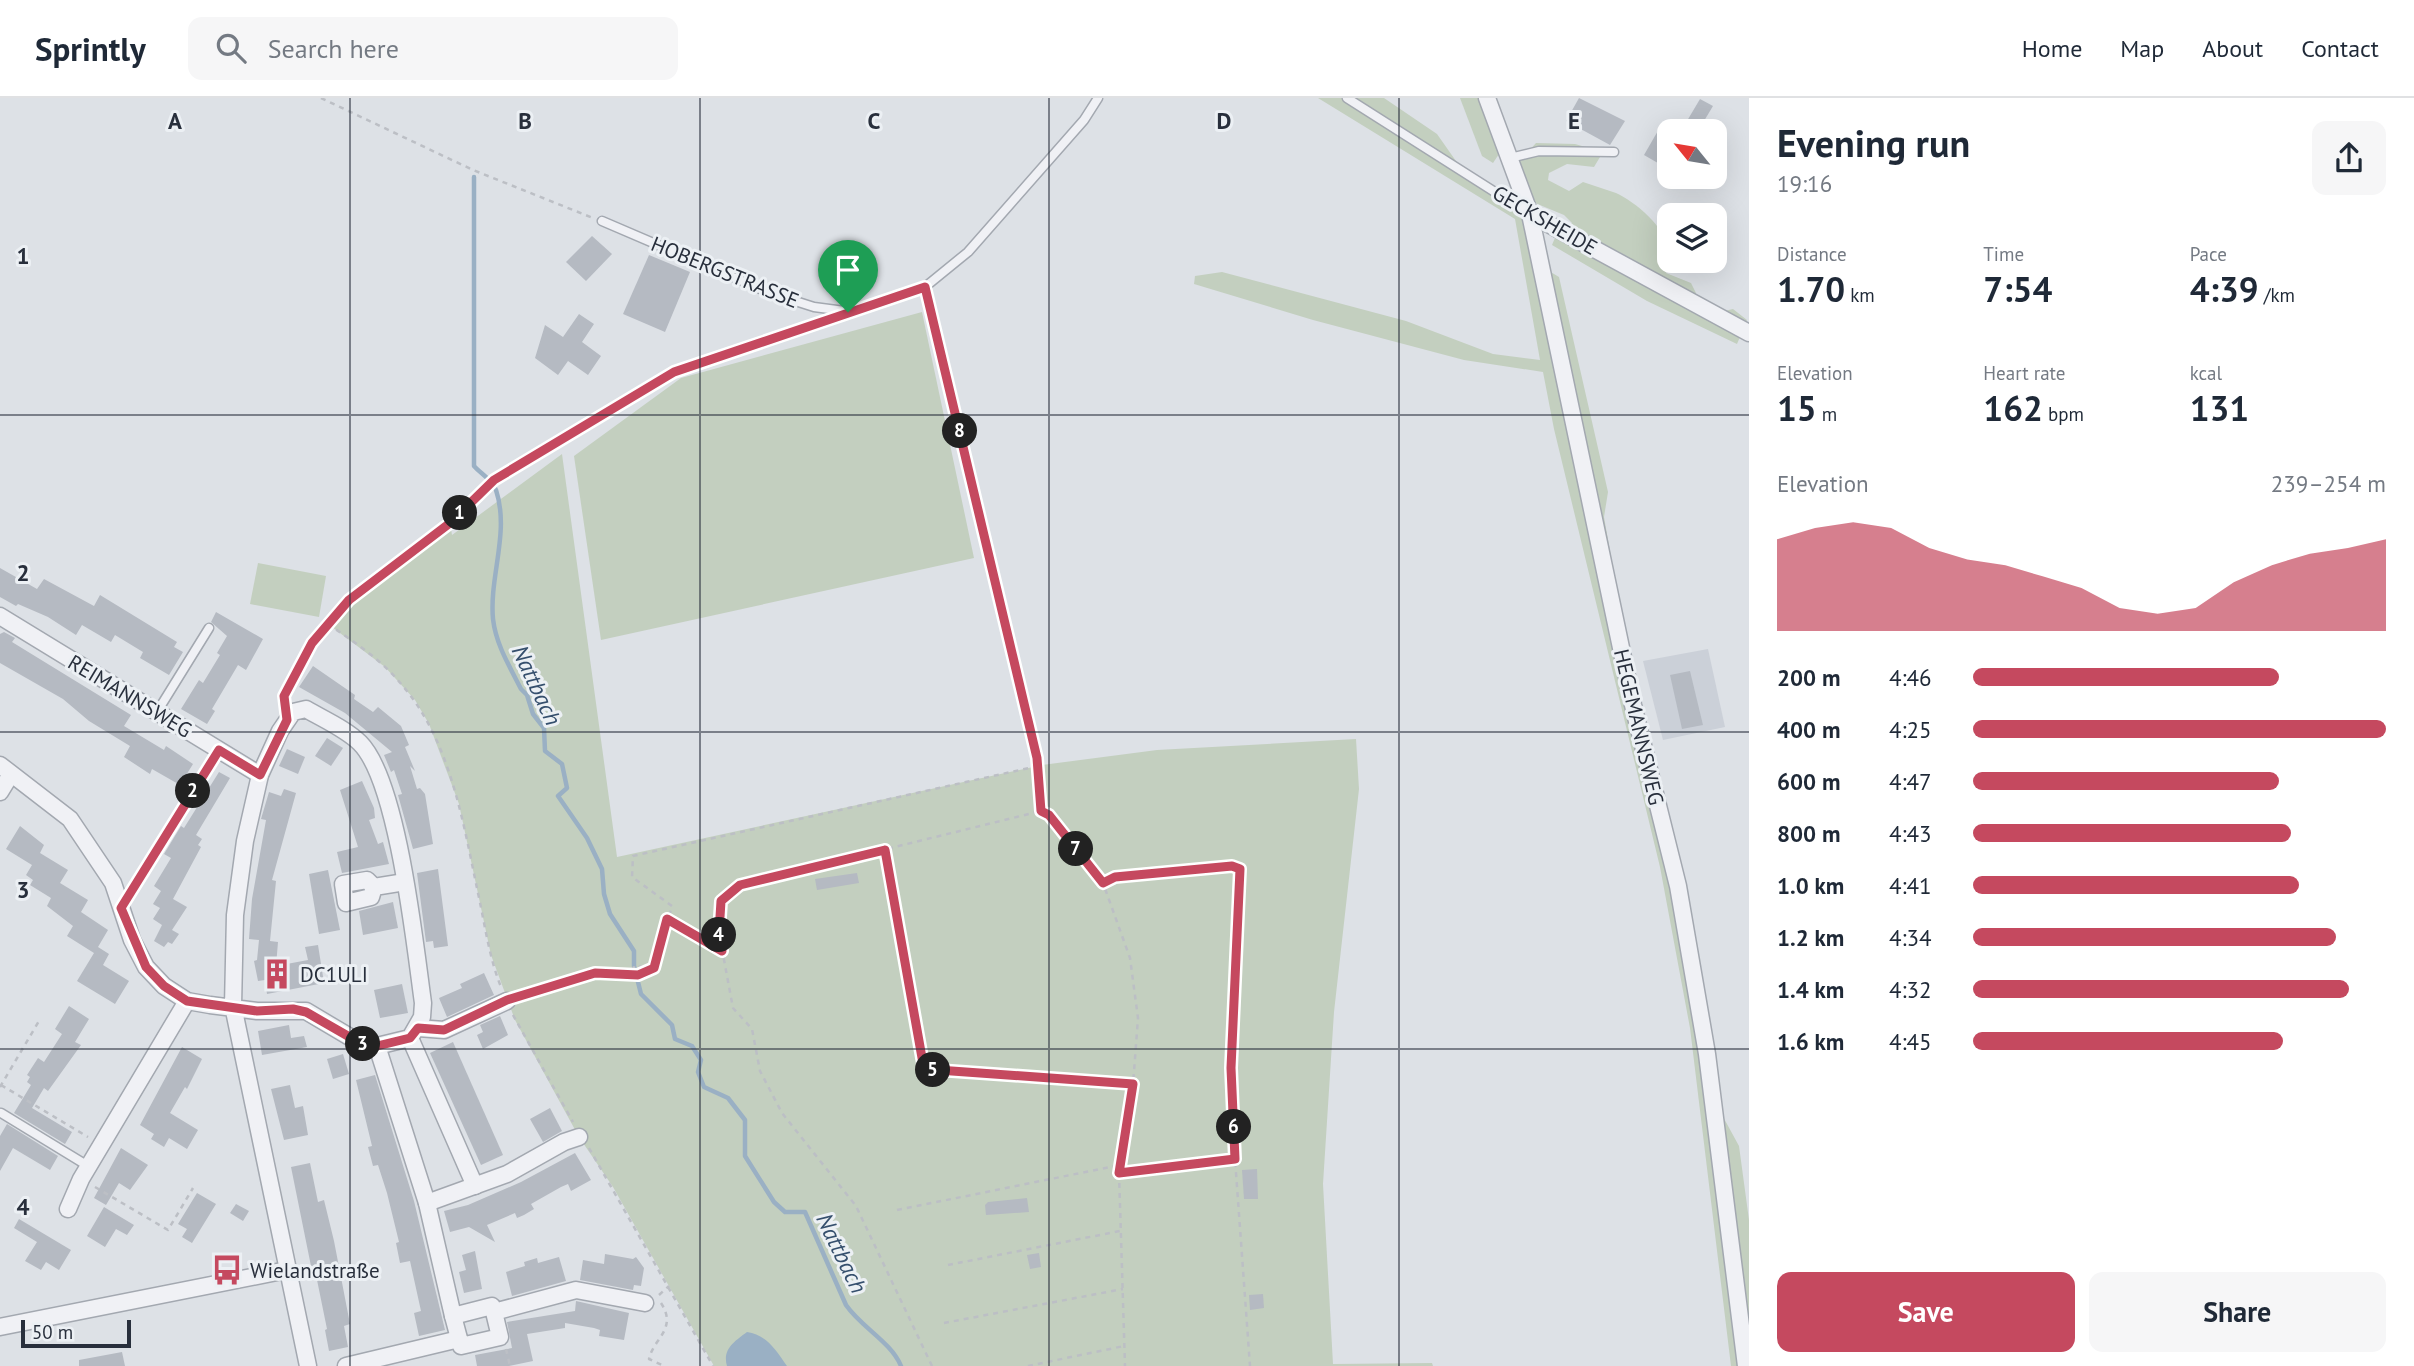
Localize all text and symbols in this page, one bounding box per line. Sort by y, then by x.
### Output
search box [188,17,678,80]
text: Sprintly [35,27,146,70]
icon: search [212,29,250,67]
text: Search here [268,32,399,65]
text: Home [2022,33,2082,64]
text: Map [2120,33,2164,64]
text: About [2202,33,2263,64]
text: Contact [2301,33,2379,64]
text: A [168,106,182,135]
text: B [518,106,532,135]
text: C [868,106,881,135]
text: D [1217,106,1231,135]
text: E [1568,106,1580,135]
text: Evening run [1777,118,1970,167]
north arrow [1657,119,1727,189]
map controls [1657,119,1727,273]
button: share [2312,121,2386,195]
text: 19:16 [1777,169,1832,198]
street label: GECKSHEIDE [1488,179,1602,261]
button: layers [1657,203,1727,273]
street label: HOBERGSTRASSE [647,230,803,314]
pin [818,240,878,312]
text: 1 [16,241,30,270]
text: Distance [1777,242,1847,266]
text: Time [1983,242,2024,266]
text: Pace [2190,242,2227,266]
icon: arrive [829,251,867,289]
text: 1.70 [1777,266,1845,312]
text: 7:54 [1983,266,2052,312]
text: 4:39 [2190,266,2259,312]
text: km [1845,283,1875,307]
text: /km [2259,283,2295,307]
text: Elevation [1777,361,1853,385]
text: Heart rate [1983,361,2065,385]
text: kcal [2190,361,2222,385]
text: 15 [1777,385,1817,431]
text: 162 [1983,385,2043,431]
text: 131 [2190,385,2249,431]
text: m [1817,402,1837,426]
text: bpm [2043,402,2084,426]
pin: 8 [942,414,978,448]
text: 8 [954,418,965,442]
text: Elevation [1777,469,1869,498]
text: 239–254 m [2271,469,2386,498]
pin: 1 [442,496,477,530]
text: 1 [454,500,465,524]
text: 2 [16,558,30,587]
water label: Nattbach [506,640,568,730]
street label: HEGEMANNSWEG [1608,646,1670,808]
street label: REIMANNSWEG [63,648,197,744]
text: 200 m [1777,663,1840,692]
text: 4:46 [1889,663,1932,692]
text: 400 m [1777,715,1840,744]
text: 4:25 [1889,715,1932,744]
text: 600 m [1777,767,1840,796]
text: 4:47 [1889,767,1932,796]
pin: 2 [176,774,210,808]
text: 2 [187,778,198,802]
text: 800 m [1777,819,1840,848]
text: 4:43 [1889,819,1932,848]
pin: 7 [1058,832,1094,866]
text: 7 [1070,836,1081,860]
text: 1.0 km [1777,871,1844,900]
text: 4:41 [1889,871,1932,900]
text: 3 [16,875,30,904]
pin: 4 [702,918,736,952]
text: 4 [713,922,724,946]
text: 1.2 km [1777,923,1844,952]
text: 4:34 [1889,923,1932,952]
building icon: DC1ULI [260,957,294,991]
place label: DC1ULI [300,961,368,988]
text: 1.4 km [1777,975,1844,1004]
text: 4:32 [1889,975,1932,1004]
pin: 3 [346,1026,380,1062]
text: 1.6 km [1777,1027,1844,1056]
text: 4:45 [1889,1027,1932,1056]
text: 3 [357,1031,368,1055]
pin: 5 [916,1052,950,1088]
text: 5 [927,1057,938,1081]
pin: 6 [1216,1110,1252,1144]
text: 6 [1228,1114,1239,1138]
text: 4 [16,1192,30,1221]
water label: Nattbach [810,1208,874,1298]
bus stop icon: Wielandstraße [210,1253,244,1287]
place label: Wielandstraße [250,1257,380,1284]
button: Save [1777,1272,2075,1352]
button: Share [2089,1272,2386,1352]
scale bar [21,1317,131,1349]
text: 50 m [32,1320,73,1344]

